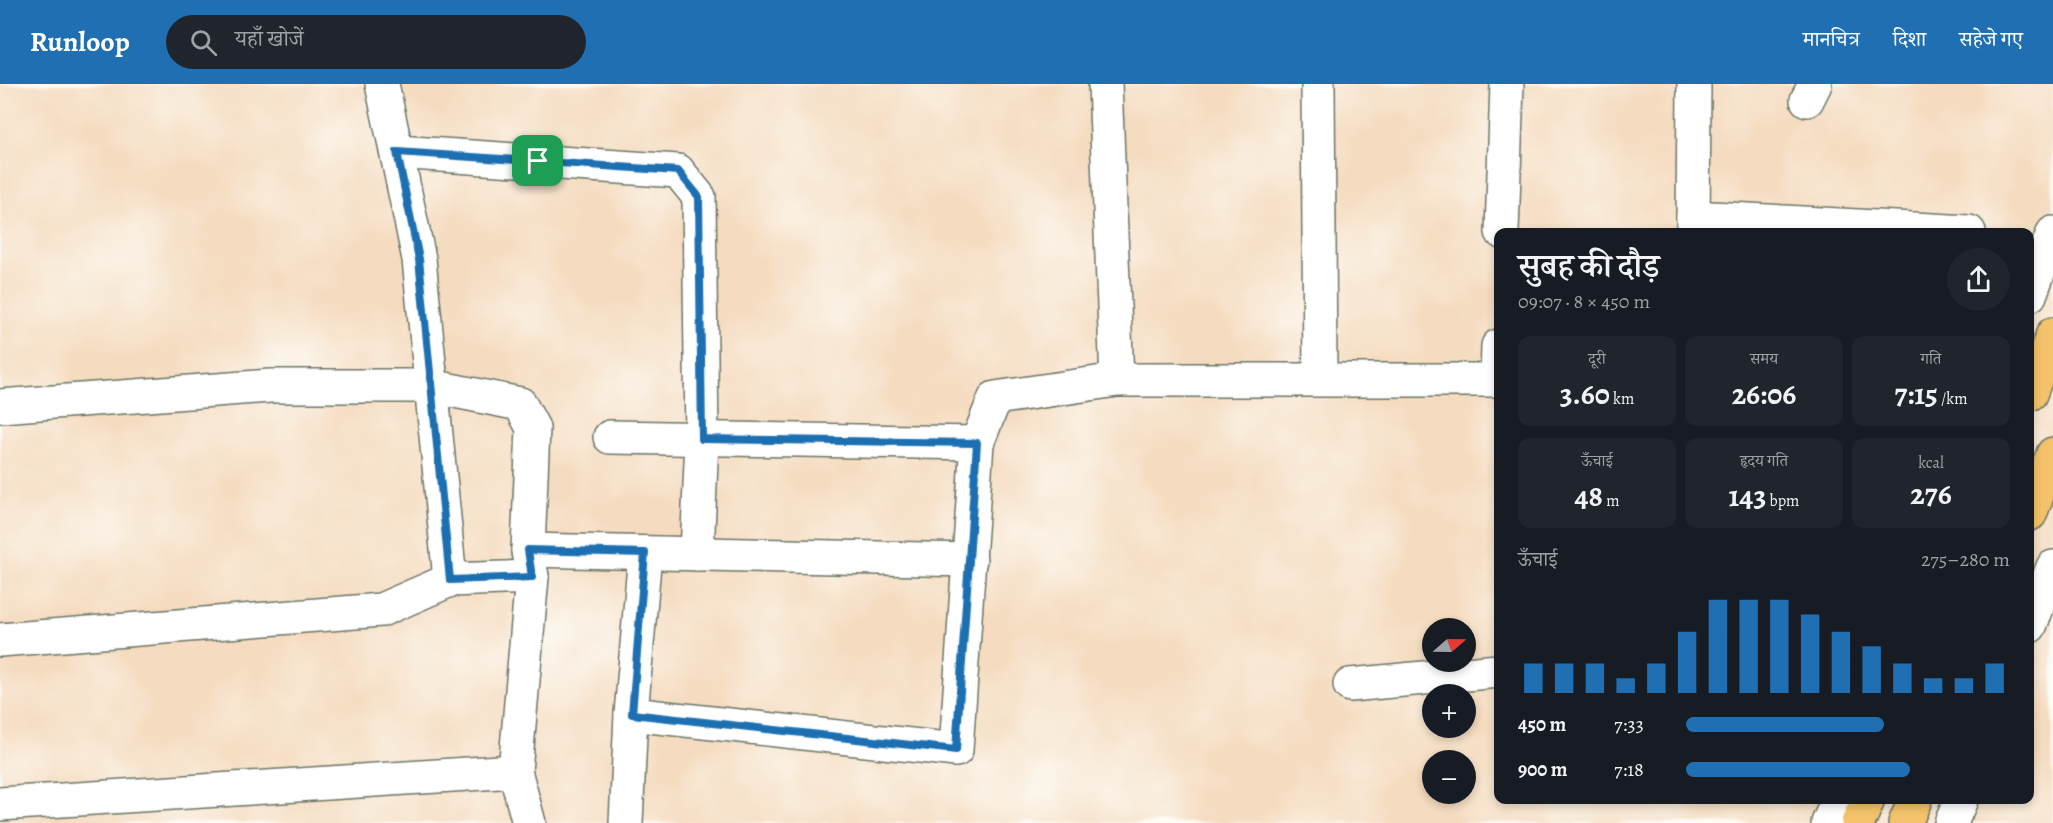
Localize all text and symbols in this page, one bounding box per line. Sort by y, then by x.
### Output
search box [166,15,586,69]
text: Runloop [30,23,130,61]
text: यहाँ खोजें [235,24,304,54]
text: मानचित्र [1803,25,1860,53]
text: दिशा [1893,25,1926,53]
text: सहेजे गए [1959,25,2023,53]
icon: search [187,26,220,59]
pin [512,135,563,186]
icon: arrive [521,144,554,177]
text: सुबह की दौड़ [1518,243,1660,288]
button: share [1947,248,2010,311]
text: 09:07 · 8 × 450 m [1518,288,1650,315]
text: दूरी [1588,348,1606,370]
text: समय [1750,348,1778,370]
text: गति [1921,348,1941,370]
text: 3.60 [1560,374,1610,414]
text: 26:06 [1732,374,1796,414]
text: 7:15 [1894,374,1938,414]
text: km [1610,388,1634,410]
text: /km [1938,388,1968,410]
text: ऊँचाई [1581,450,1613,472]
text: हृदय गति [1740,450,1788,472]
text: kcal [1918,452,1944,474]
text: 276 [1910,474,1952,514]
text: 48 [1575,476,1603,516]
text: 143 [1729,476,1766,516]
text: m [1603,490,1619,512]
text: bpm [1766,490,1799,512]
text: ऊँचाई [1518,546,1557,573]
text: 275–280 m [1921,546,2010,573]
north arrow [1422,618,1476,672]
map controls [1422,618,1476,804]
button: + [1422,684,1476,738]
text: 450 m [1518,711,1566,738]
text: 7:33 [1614,711,1644,738]
button: − [1422,750,1476,804]
text: 900 m [1518,756,1568,783]
text: 7:18 [1614,756,1644,783]

